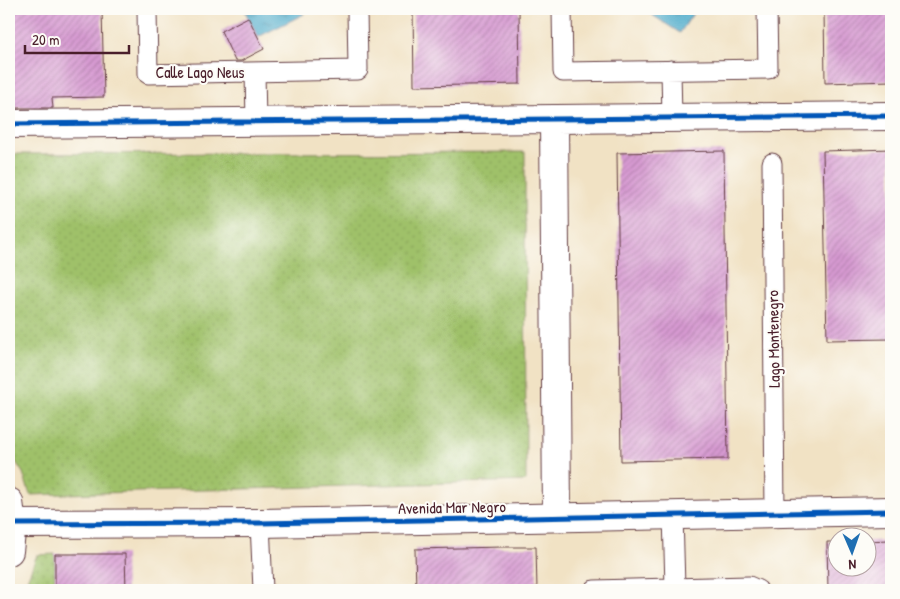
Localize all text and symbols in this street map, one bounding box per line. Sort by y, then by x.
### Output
scale bar [25,22,129,54]
text: 20 m [32,29,59,50]
street label: Calle Lago Neus [156,61,244,83]
street label: Lago Montenegro [761,289,785,388]
street label: Avenida Mar Negro [398,495,507,519]
north arrow [828,526,878,576]
text: N [848,556,857,575]

